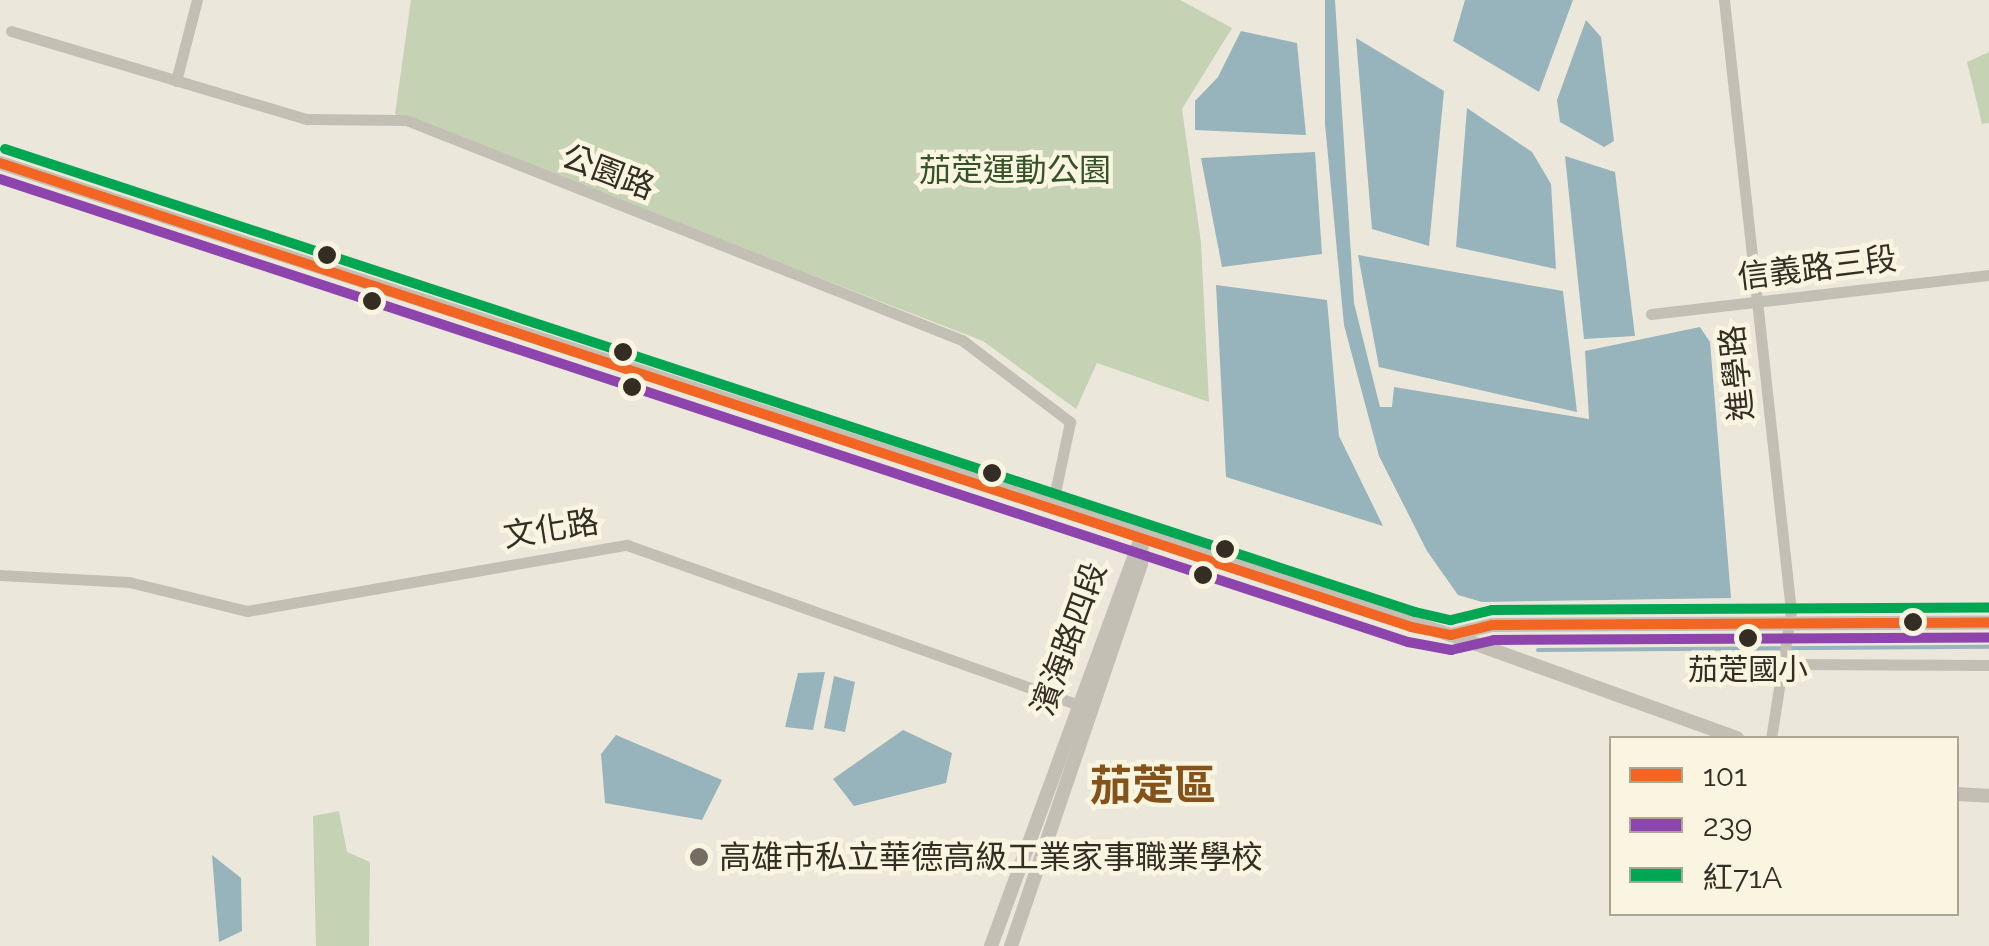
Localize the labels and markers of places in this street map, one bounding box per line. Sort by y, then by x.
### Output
unlabelled marker [317,245,337,265]
unlabelled marker [362,291,382,311]
unlabelled marker [613,342,633,362]
unlabelled marker [622,377,642,397]
unlabelled marker [982,463,1002,483]
unlabelled marker [1215,539,1235,559]
unlabelled marker [1193,565,1213,585]
unlabelled marker [1903,612,1923,632]
marker: 茄萣國小 [1738,628,1758,648]
place label: 茄萣國小 [1688,652,1808,688]
place label: 高雄市私立華德高級工業家事職業學校 [719,838,1263,876]
marker: 高雄市私立華德高級工業家事職業學校 [688,846,710,868]

